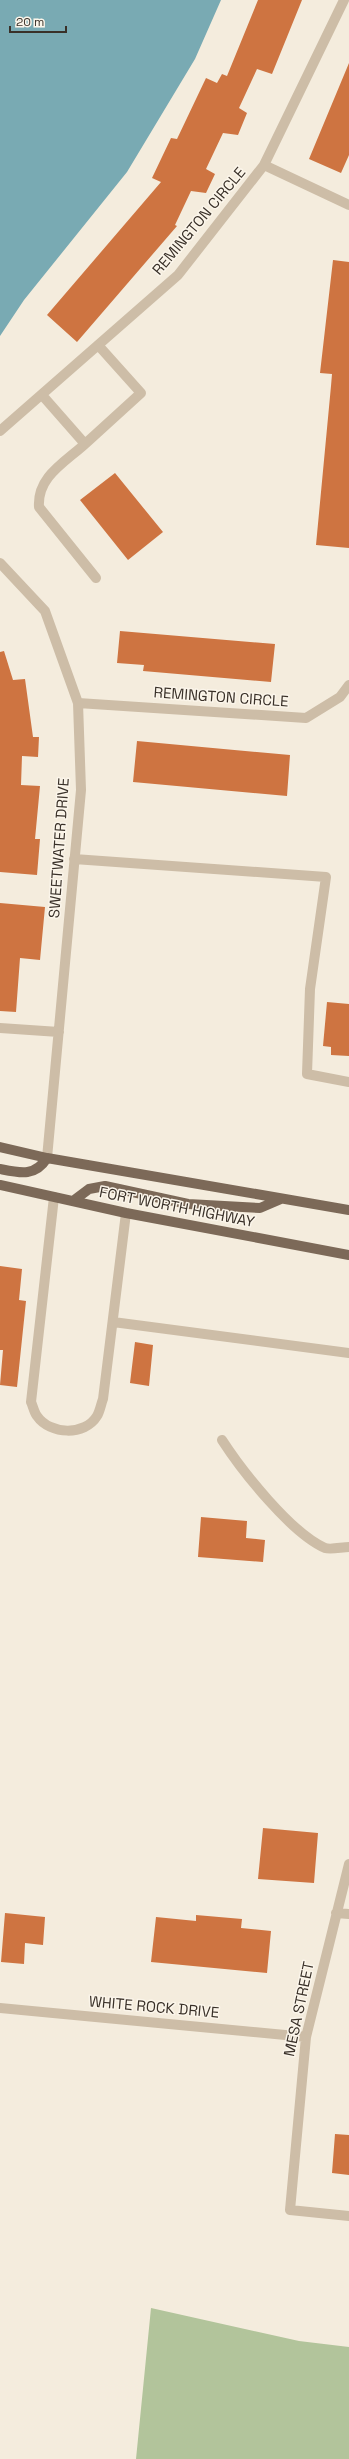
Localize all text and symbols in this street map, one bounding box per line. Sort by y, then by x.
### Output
scale bar [10,8,66,34]
text: 20 m [16,14,44,30]
street label: REMINGTON CIRCLE [148,163,249,279]
street label: REMINGTON CIRCLE [153,682,289,711]
street label: SWEETWATER DRIVE [44,777,73,919]
street label: FORT WORTH HIGHWAY [98,1182,256,1231]
street label: MESA STREET [279,1960,318,2058]
street label: WHITE ROCK DRIVE [88,1991,220,2022]

